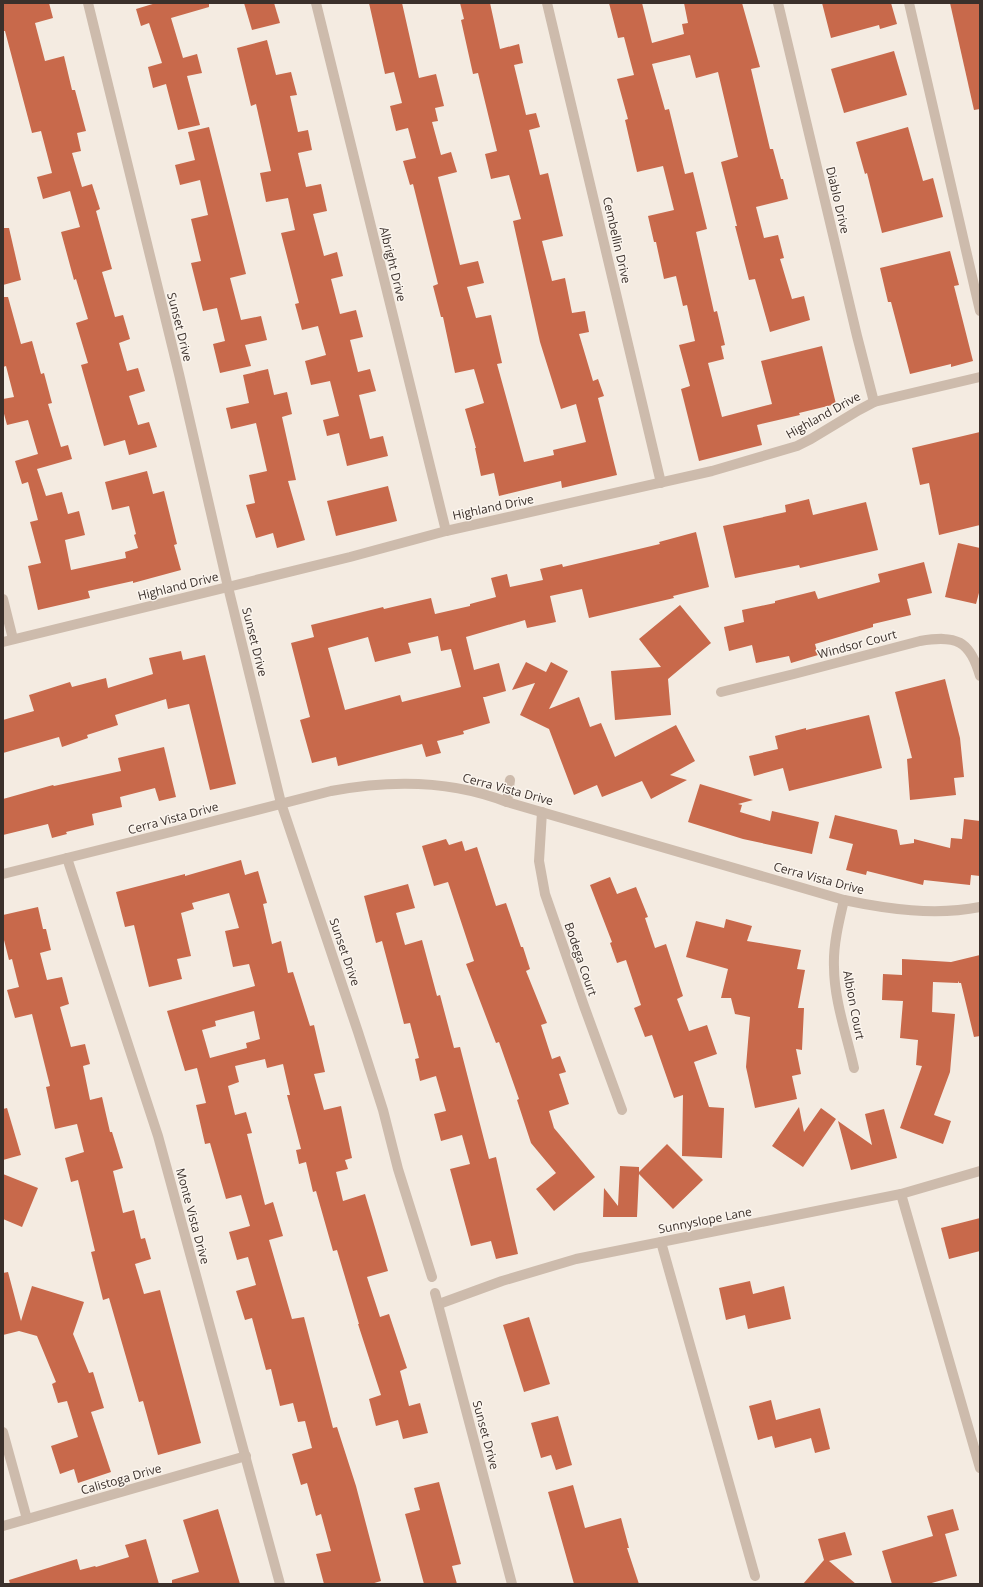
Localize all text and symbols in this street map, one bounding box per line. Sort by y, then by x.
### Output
street label: Diablo Drive [822,165,854,236]
street label: Cembellin Drive [599,195,635,285]
street label: Albright Drive [375,225,411,303]
street label: Sunset Drive [163,291,197,364]
street label: Highland Drive [783,387,863,442]
street label: Highland Drive [451,490,535,524]
street label: Highland Drive [136,568,220,604]
street label: Sunset Drive [238,606,272,679]
street label: Windsor Court [816,625,898,663]
street label: Cerra Vista Drive [461,769,555,809]
street label: Cerra Vista Drive [126,798,220,838]
street label: Cerra Vista Drive [772,858,866,898]
street label: Sunset Drive [325,916,365,988]
street label: Bodega Court [560,920,602,998]
street label: Albion Court [839,969,869,1041]
street label: Monte Vista Drive [172,1166,214,1266]
street label: Sunnyslope Lane [657,1203,753,1237]
street label: Sunset Drive [469,1399,503,1472]
street label: Calistoga Drive [79,1459,164,1499]

